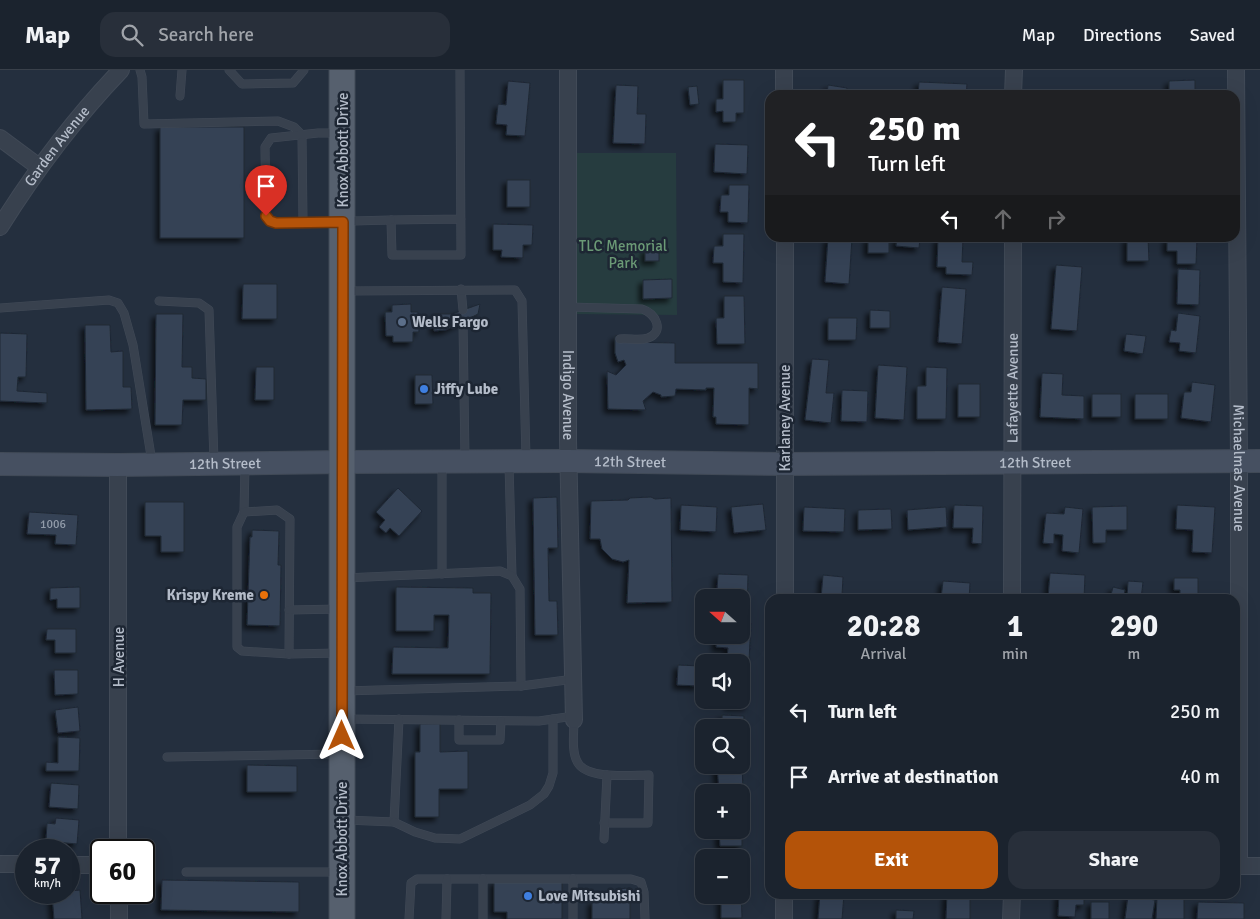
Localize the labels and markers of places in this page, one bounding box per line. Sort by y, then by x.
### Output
pin [245,165,287,216]
place label: Wells Fargo [412,313,489,331]
marker: Wells Fargo [396,316,408,328]
place label: Jiffy Lube [434,380,498,398]
marker: Jiffy Lube [418,383,430,395]
place label: Krispy Kreme [166,586,254,604]
marker: Krispy Kreme [258,589,270,601]
place label: Love Mitsubishi [538,887,640,905]
marker: Love Mitsubishi [522,890,534,902]

